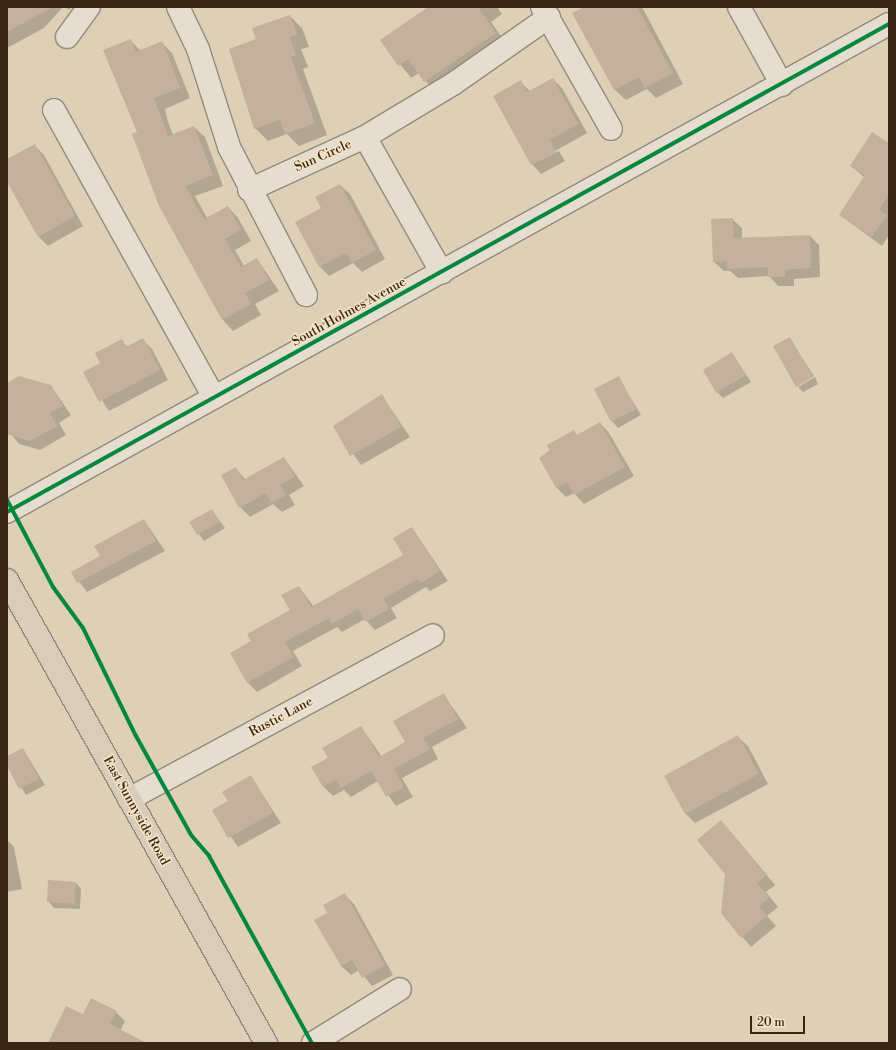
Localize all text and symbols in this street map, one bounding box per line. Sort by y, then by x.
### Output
street label: Sun Circle [292,136,354,176]
street label: South Holmes Avenue [289,274,409,350]
street label: Rustic Lane [247,694,315,740]
street label: East Sunnyside Road [100,754,172,868]
scale bar [752,1008,807,1034]
text: 20 m [757,1015,785,1030]

